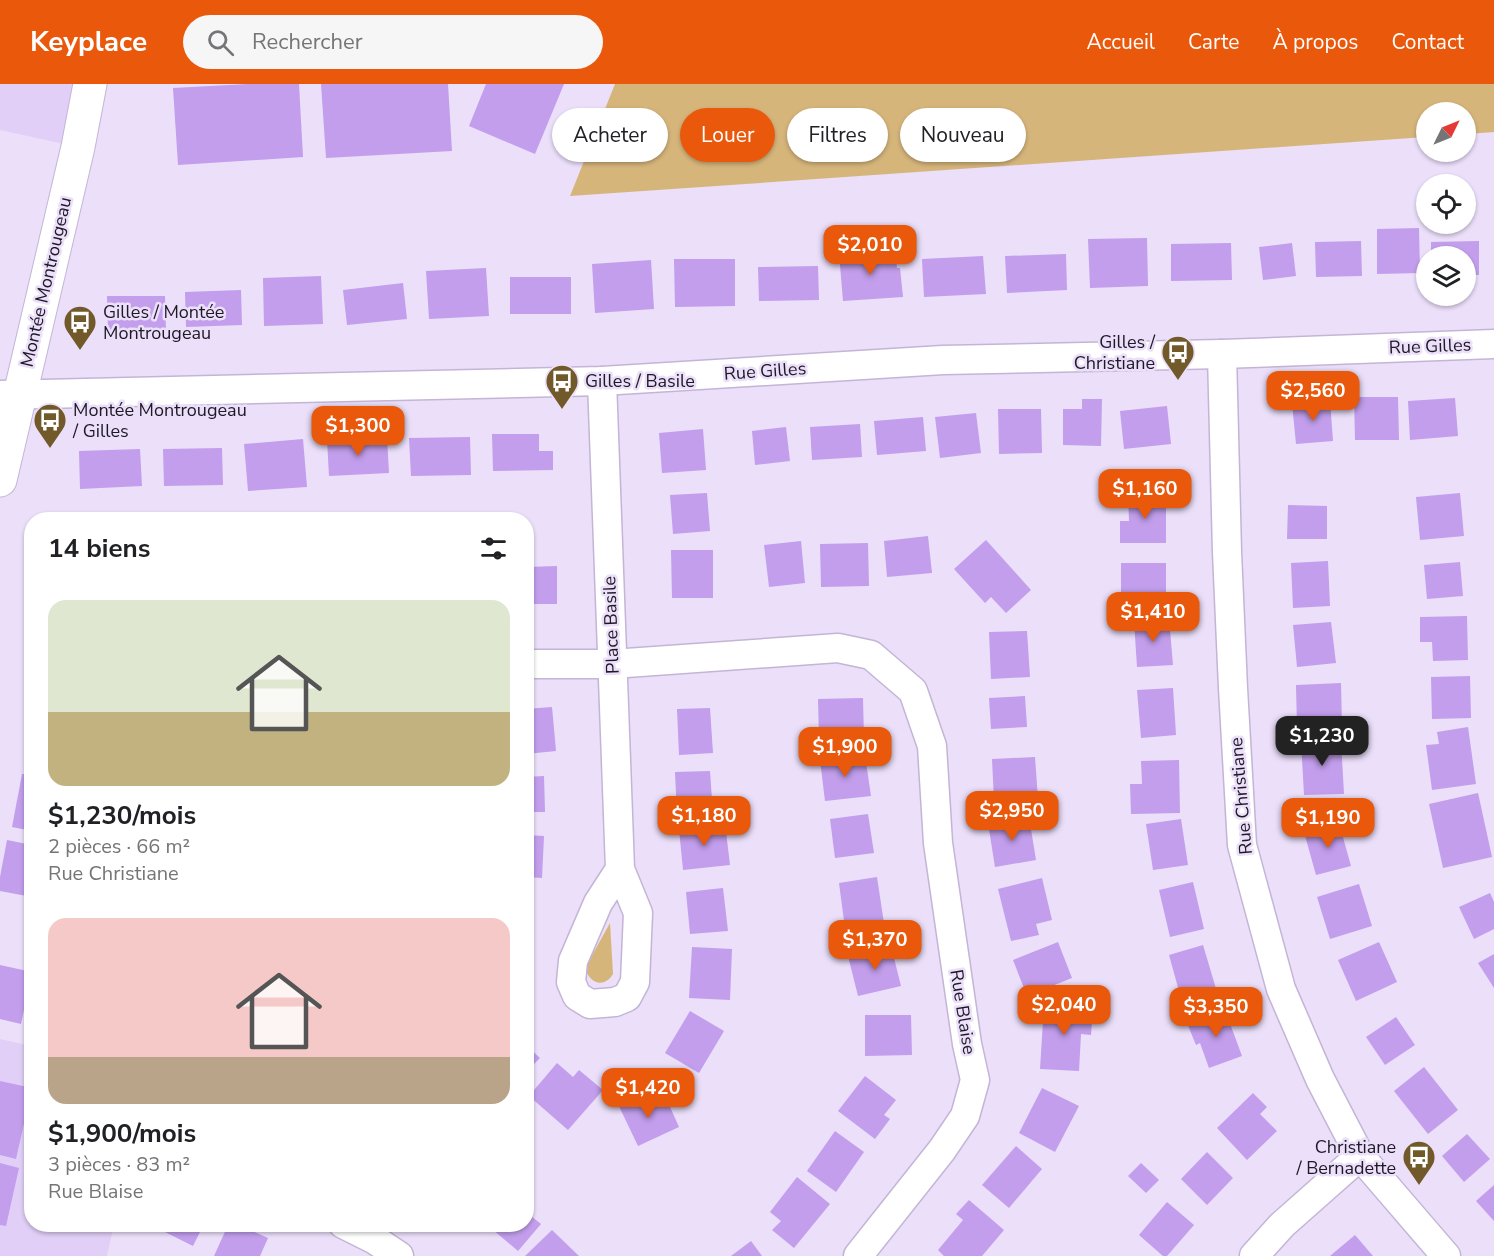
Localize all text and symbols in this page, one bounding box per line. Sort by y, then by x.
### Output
search box [183,15,603,69]
text: Keyplace [30,23,147,61]
icon: search [204,26,237,59]
text: Rechercher [252,27,363,57]
text: Accueil [1086,28,1155,56]
text: Carte [1188,28,1239,56]
text: À propos [1272,28,1358,56]
text: Contact [1391,28,1464,56]
north arrow [1416,102,1476,162]
map controls [1416,102,1476,306]
chip: Acheter [552,108,668,162]
chip: Louer [680,108,775,162]
chip: Filtres [787,108,888,162]
chip: Nouveau [900,108,1026,162]
button: locate [1416,174,1476,234]
street label: Montée Montrougeau [15,195,77,369]
pin: $2,010 [821,225,919,276]
text: $2,010 [838,231,902,258]
button: layers [1416,246,1476,306]
place label: Gilles / Montée Montrougeau [103,300,224,345]
bus stop icon: Gilles / Montée Montrougeau [62,304,98,351]
place label: Gilles / Christiane [1074,330,1156,375]
street label: Rue Gilles [1388,333,1472,359]
bus stop icon: Gilles / Christiane [1160,334,1196,381]
street label: Rue Gilles [723,356,807,386]
bus stop icon: Gilles / Basile [544,363,580,410]
place label: Gilles / Basile [585,369,695,393]
pin: $2,560 [1264,371,1362,422]
text: $2,560 [1281,377,1345,404]
place label: Montée Montrougeau / Gilles [72,398,247,443]
bus stop icon: Montée Montrougeau / Gilles [32,402,68,449]
pin: $1,300 [309,406,407,457]
text: $1,300 [326,412,390,439]
pin: $1,160 [1096,469,1194,520]
text: $1,160 [1113,475,1177,502]
text: 14 biens [48,531,150,566]
icon: filters [477,532,510,565]
street label: Place Basile [597,576,625,674]
pin: $1,410 [1104,592,1202,643]
text: $1,410 [1121,598,1185,625]
icon: home [225,639,333,747]
pin: $1,230 [1273,716,1371,767]
text: $1,230 [1290,722,1354,749]
pin: $1,900 [796,727,894,778]
text: $1,900 [813,733,877,760]
street label: Rue Christiane [1224,736,1258,856]
pin: $2,950 [963,791,1061,842]
pin: $1,180 [655,796,753,847]
text: $2,950 [980,797,1044,824]
text: $1,230/mois [48,798,196,833]
pin: $1,190 [1279,798,1377,849]
text: $1,180 [672,802,736,829]
text: $1,190 [1296,804,1360,831]
text: 2 pièces · 66 m² [48,833,190,860]
text: Rue Christiane [48,860,179,887]
pin: $1,370 [826,920,924,971]
text: $1,370 [843,926,907,953]
icon: home [225,957,333,1065]
street label: Rue Blaise [944,968,982,1056]
pin: $2,040 [1015,985,1113,1036]
pin: $3,350 [1167,987,1265,1038]
text: $2,040 [1032,991,1096,1018]
text: $3,350 [1184,993,1248,1020]
pin: $1,420 [599,1068,697,1119]
text: $1,420 [616,1074,680,1101]
text: $1,900/mois [48,1116,196,1151]
place label: Christiane / Bernadette [1295,1135,1396,1180]
bus stop icon: Christiane / Bernadette [1401,1139,1437,1186]
text: 3 pièces · 83 m² [48,1151,190,1178]
text: Rue Blaise [48,1178,143,1205]

